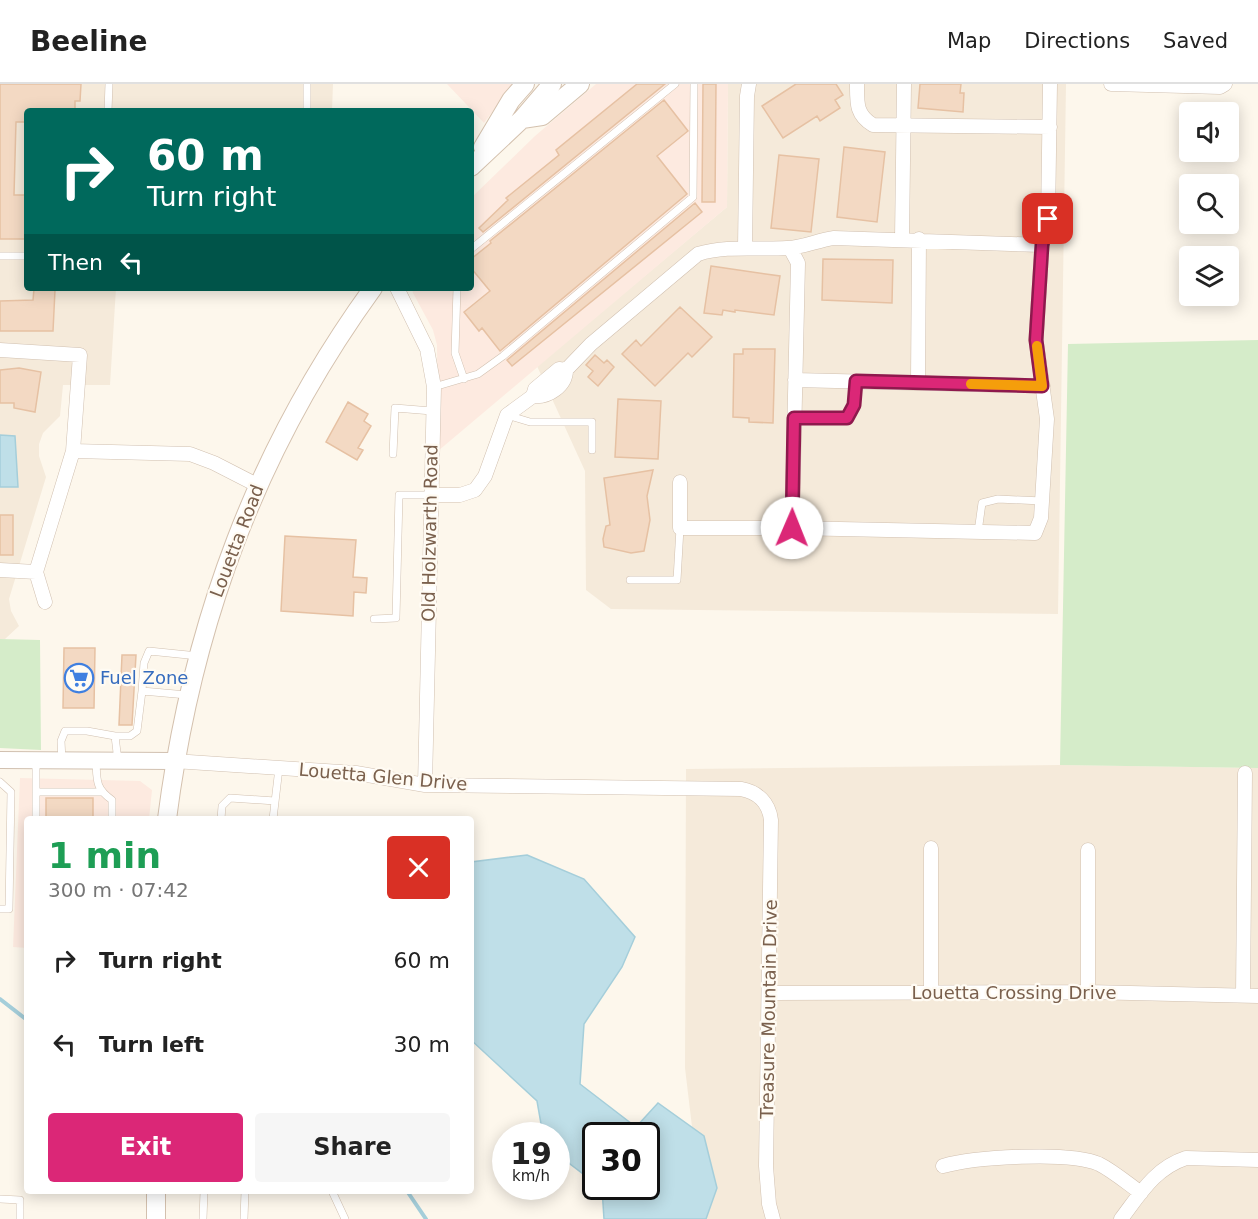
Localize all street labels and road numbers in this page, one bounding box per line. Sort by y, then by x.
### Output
street label: Old Holzwarth Road [417,444,442,622]
street label: Louetta Road [205,481,268,600]
street label: Louetta Glen Drive [298,759,468,794]
street label: Treasure Mountain Drive [756,899,781,1120]
street label: Louetta Crossing Drive [912,982,1116,1003]

